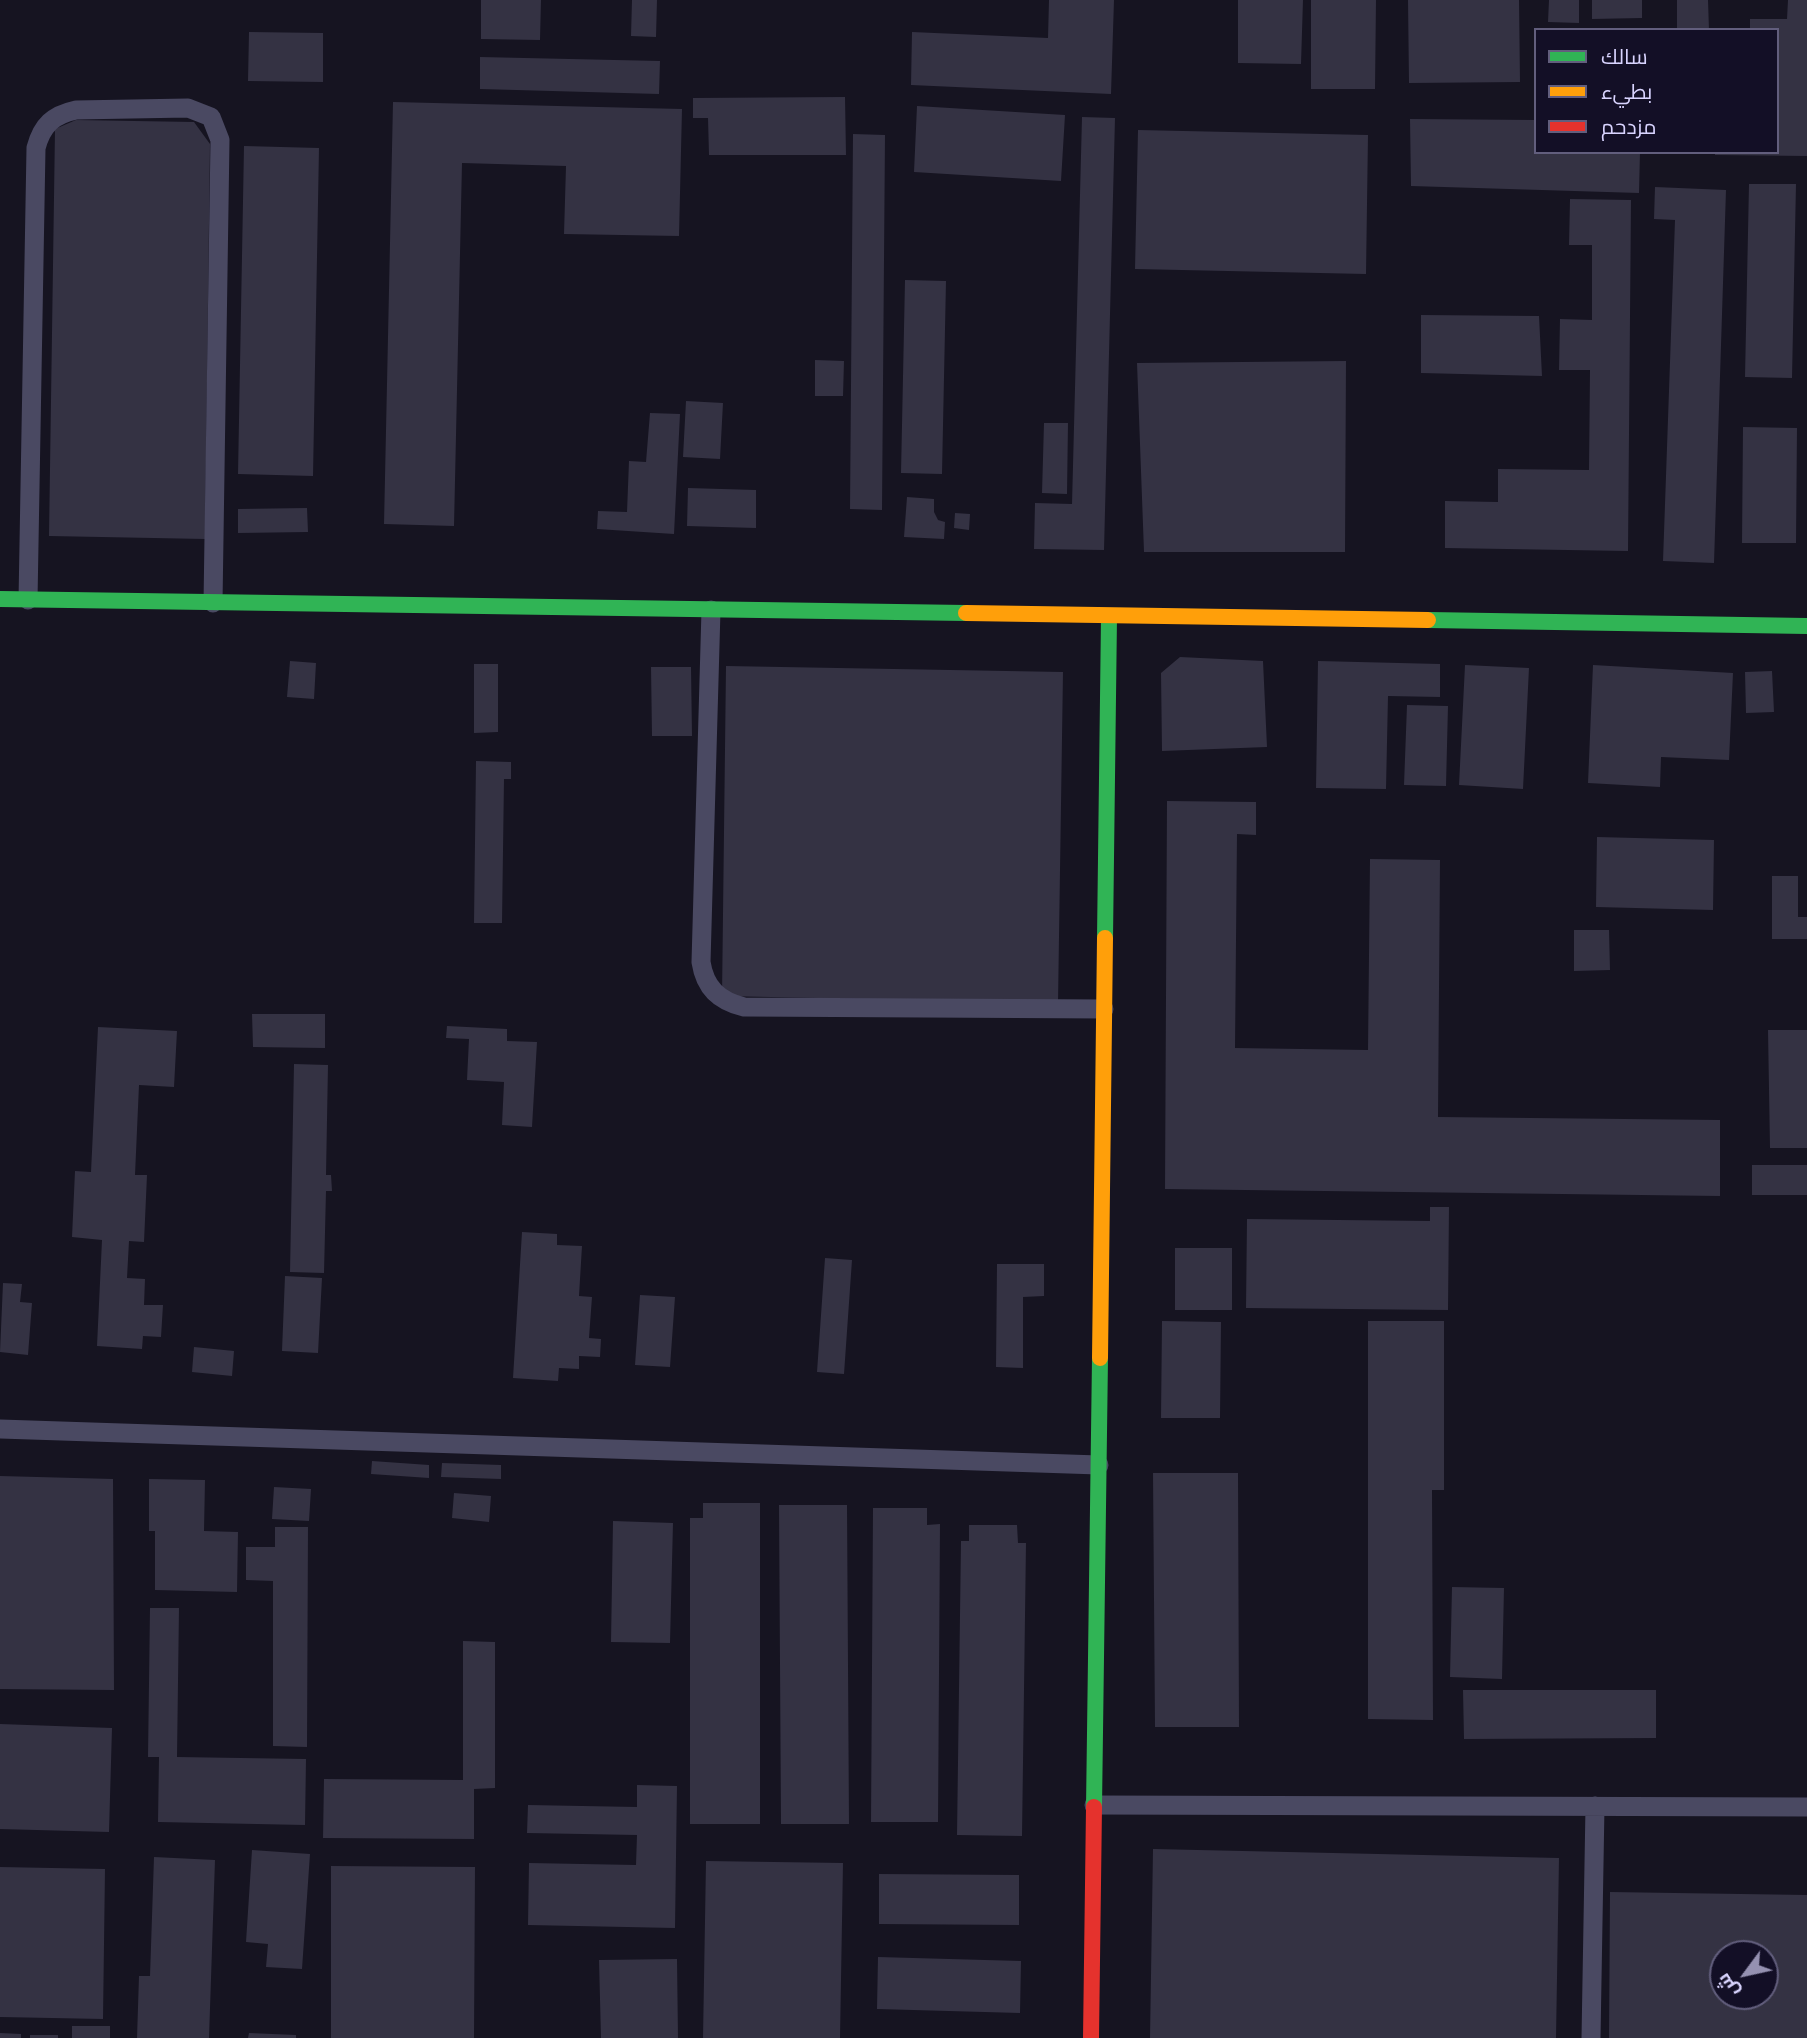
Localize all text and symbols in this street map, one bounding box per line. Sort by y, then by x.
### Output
legend [1534,28,1779,154]
text: سالك [1601,44,1648,69]
text: بطيء [1601,79,1652,104]
text: مزدحم [1601,114,1656,139]
north arrow [1709,1940,1779,2010]
text: ش [1711,1969,1744,2002]

